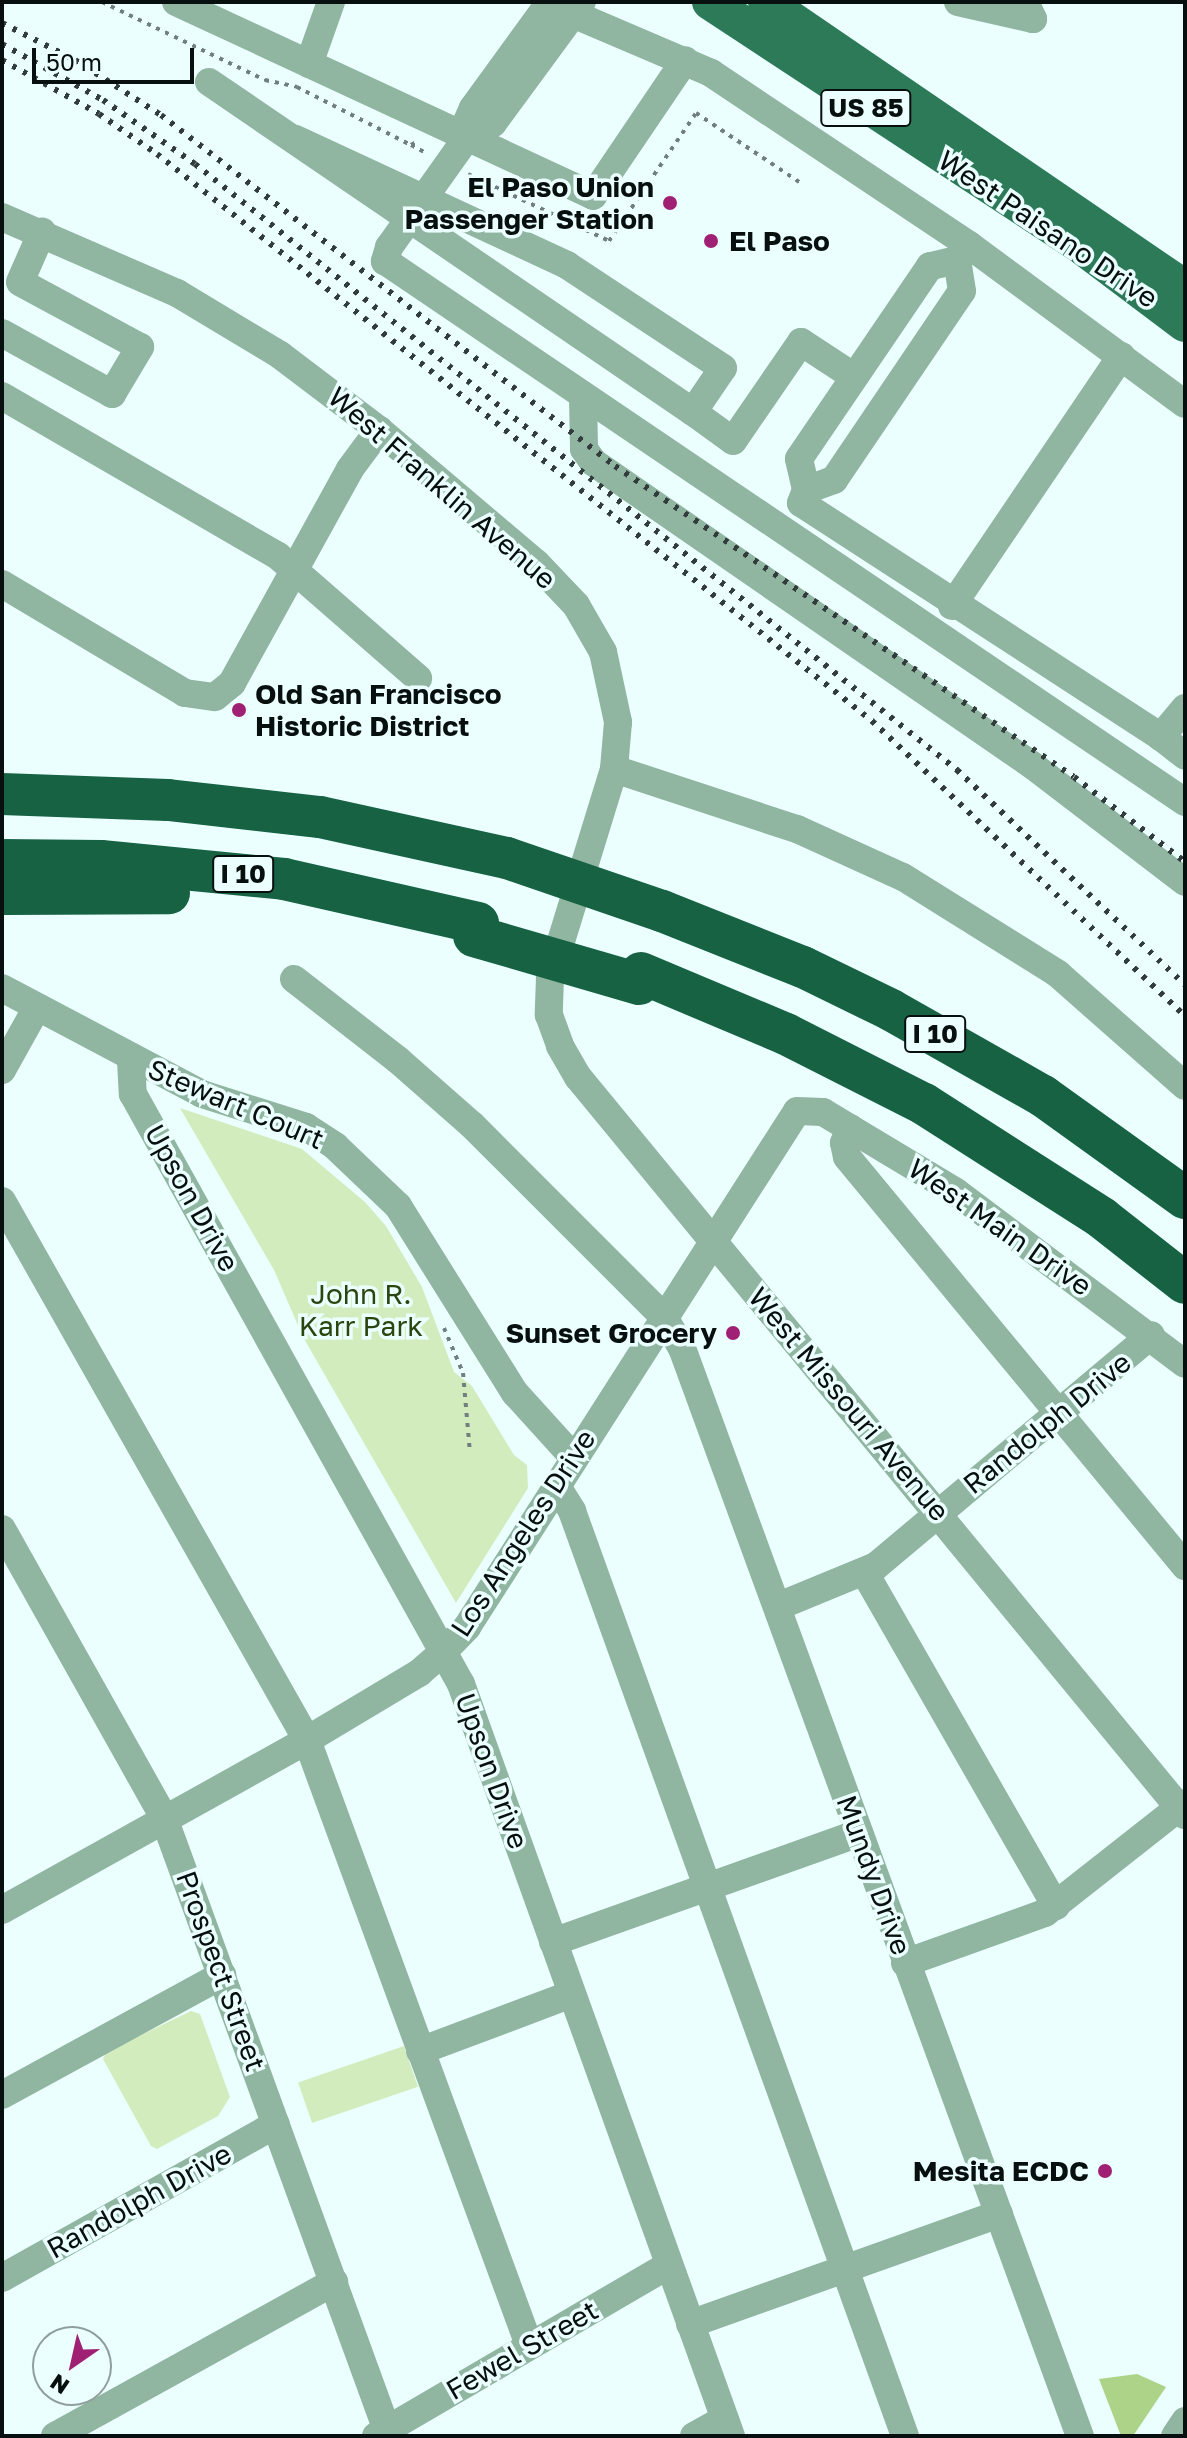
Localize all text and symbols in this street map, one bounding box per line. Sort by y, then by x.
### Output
scale bar [36,32,198,82]
text: 50 m [46,47,102,76]
road number: US 85 [820,86,912,130]
street label: West Paisano Drive [932,143,1164,315]
place label: El Paso Union Passenger Station [404,170,654,236]
marker: El Paso Union Passenger Station [661,194,679,212]
place label: El Paso [729,224,830,258]
marker: El Paso [700,230,722,252]
street label: West Franklin Avenue [321,380,563,596]
place label: Old San Francisco Historic District [255,677,502,743]
marker: Old San Francisco Historic District [230,701,248,719]
road number: I 10 [211,852,275,896]
road number: I 10 [903,1012,967,1056]
street label: Stewart Court [143,1052,329,1156]
street label: Upson Drive [138,1119,246,1277]
street label: West Main Drive [902,1151,1098,1303]
park label: John R. Karr Park [299,1277,423,1343]
street label: West Missouri Avenue [742,1280,956,1528]
place label: Sunset Grocery [505,1316,717,1350]
marker: Sunset Grocery [724,1324,742,1342]
street label: Randolph Drive [957,1345,1137,1501]
street label: Los Angeles Drive [444,1423,602,1643]
street label: Upson Drive [448,1689,536,1853]
street label: Mundy Drive [830,1791,918,1959]
street label: Prospect Street [169,1866,273,2076]
street label: Randolph Drive [41,2136,237,2266]
place label: Mesita ECDC [913,2154,1089,2188]
marker: Mesita ECDC [1096,2162,1114,2180]
street label: Fewel Street [440,2293,604,2407]
north arrow [32,2326,112,2406]
text: N [45,2369,74,2401]

